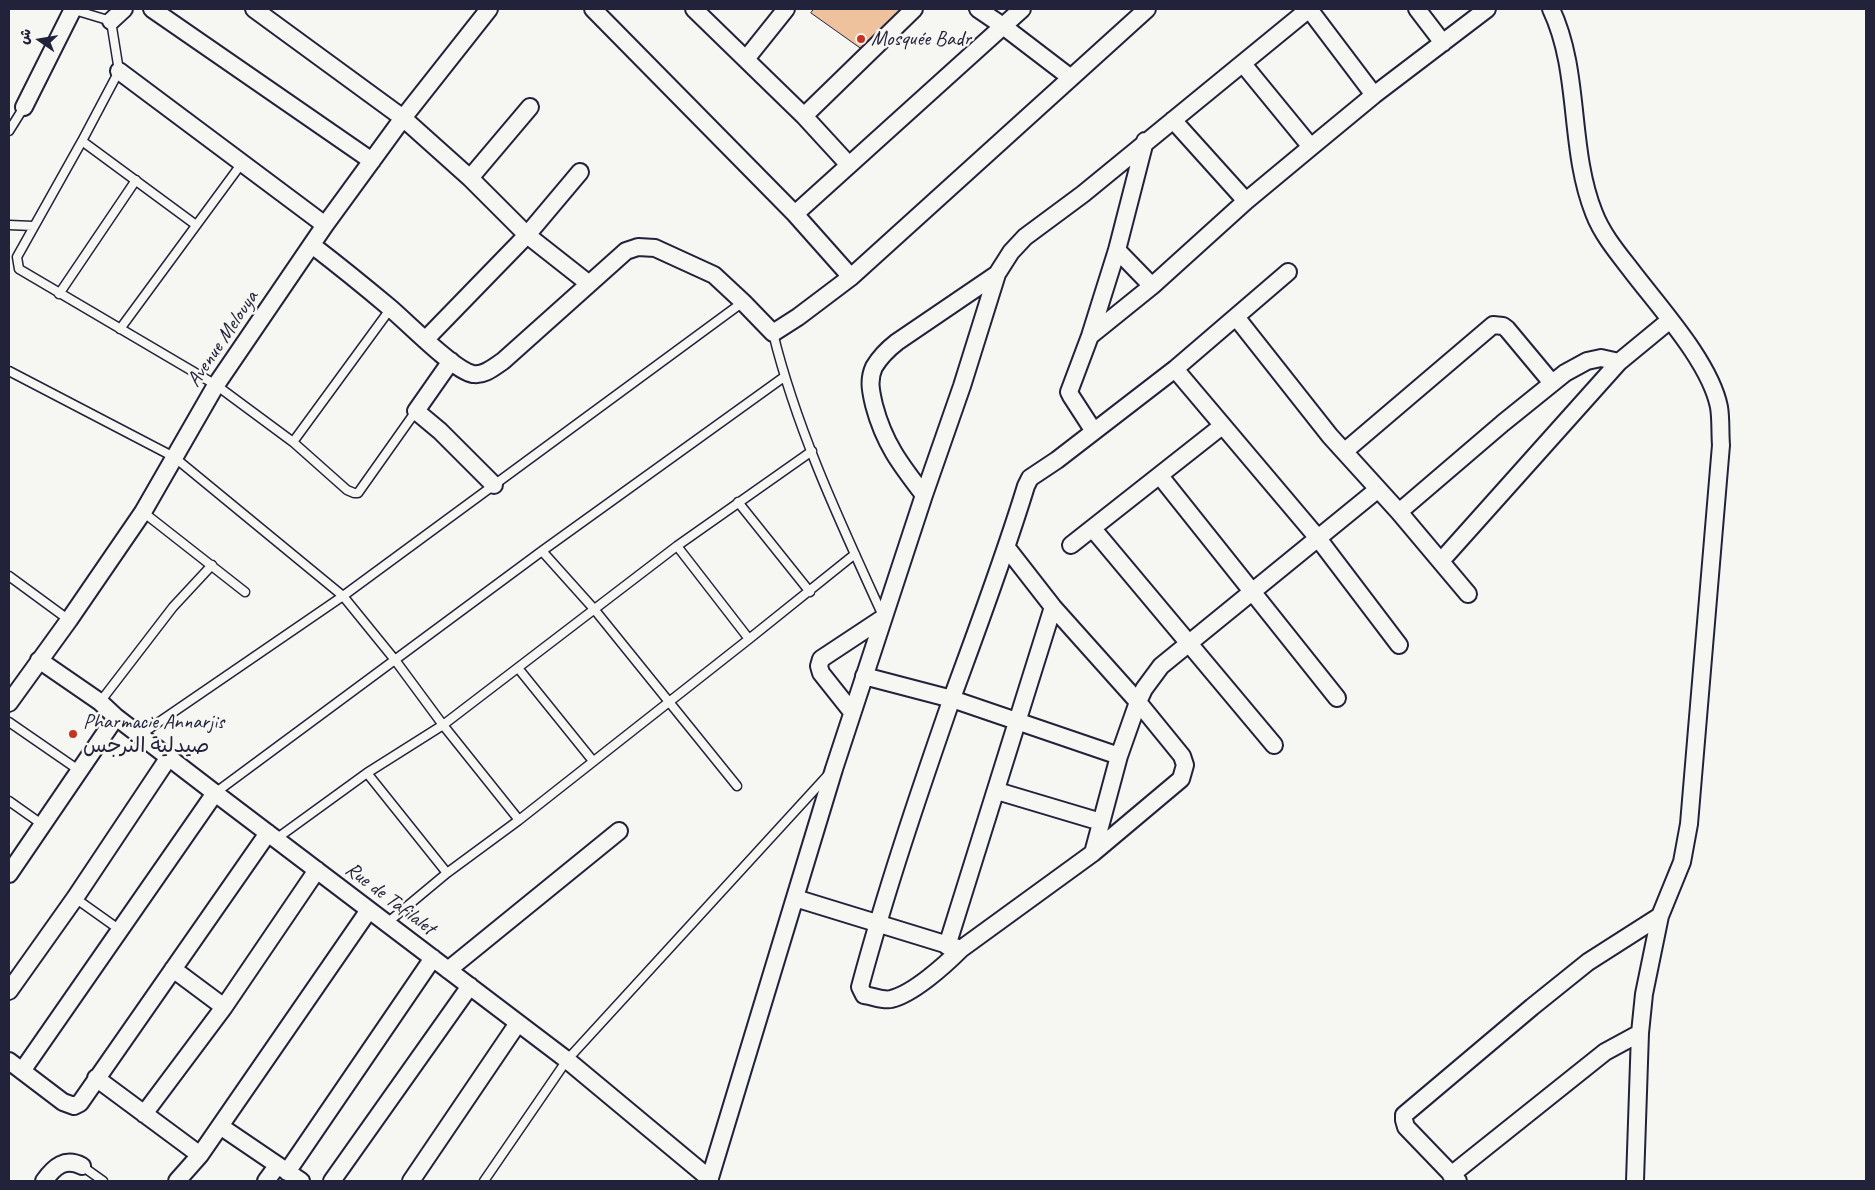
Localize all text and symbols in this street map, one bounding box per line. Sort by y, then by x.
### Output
north arrow [15,15,65,65]
place label: Mosquée Badr [871,26,971,52]
text: ش [15,27,35,46]
marker: Mosquée Badr [855,33,867,45]
street label: Avenue Melouya [182,286,264,392]
place label: Pharmacie Annarjis صيدلية النرجس [83,709,224,759]
marker: Pharmacie Annarjis صيدلية النرجس [67,728,79,740]
street label: Rue de Tafilalet [340,857,440,941]

